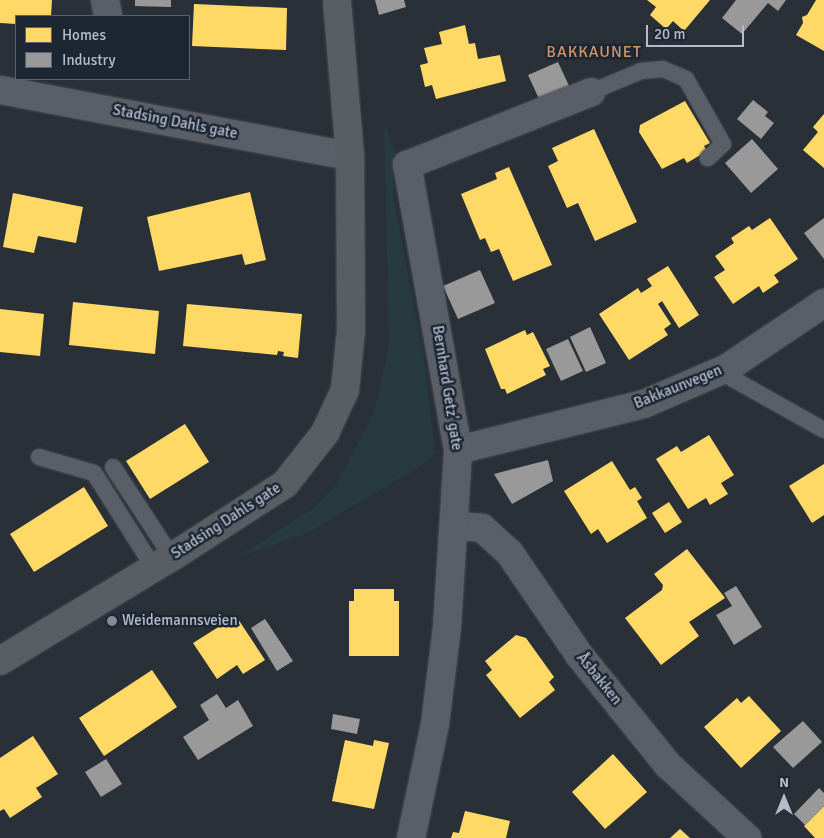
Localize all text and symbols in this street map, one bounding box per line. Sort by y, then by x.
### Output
legend [15,15,190,80]
scale bar [649,15,746,47]
text: 20 m [654,25,685,43]
text: Homes [62,26,106,44]
district label: BAKKAUNET [545,42,643,62]
text: Industry [62,51,115,69]
street label: Stadsing Dahls gate [111,101,239,143]
street label: Bernhard Getz' gate [428,324,466,452]
street label: Bakkaunvegen [631,361,725,413]
street label: Stadsing Dahls gate [168,479,284,563]
place label: Weidemannsveien [122,612,238,630]
marker: Weidemannsveien [106,615,118,627]
street label: Åsbakken [573,649,625,709]
north arrow [759,773,809,823]
text: N [779,774,789,791]

